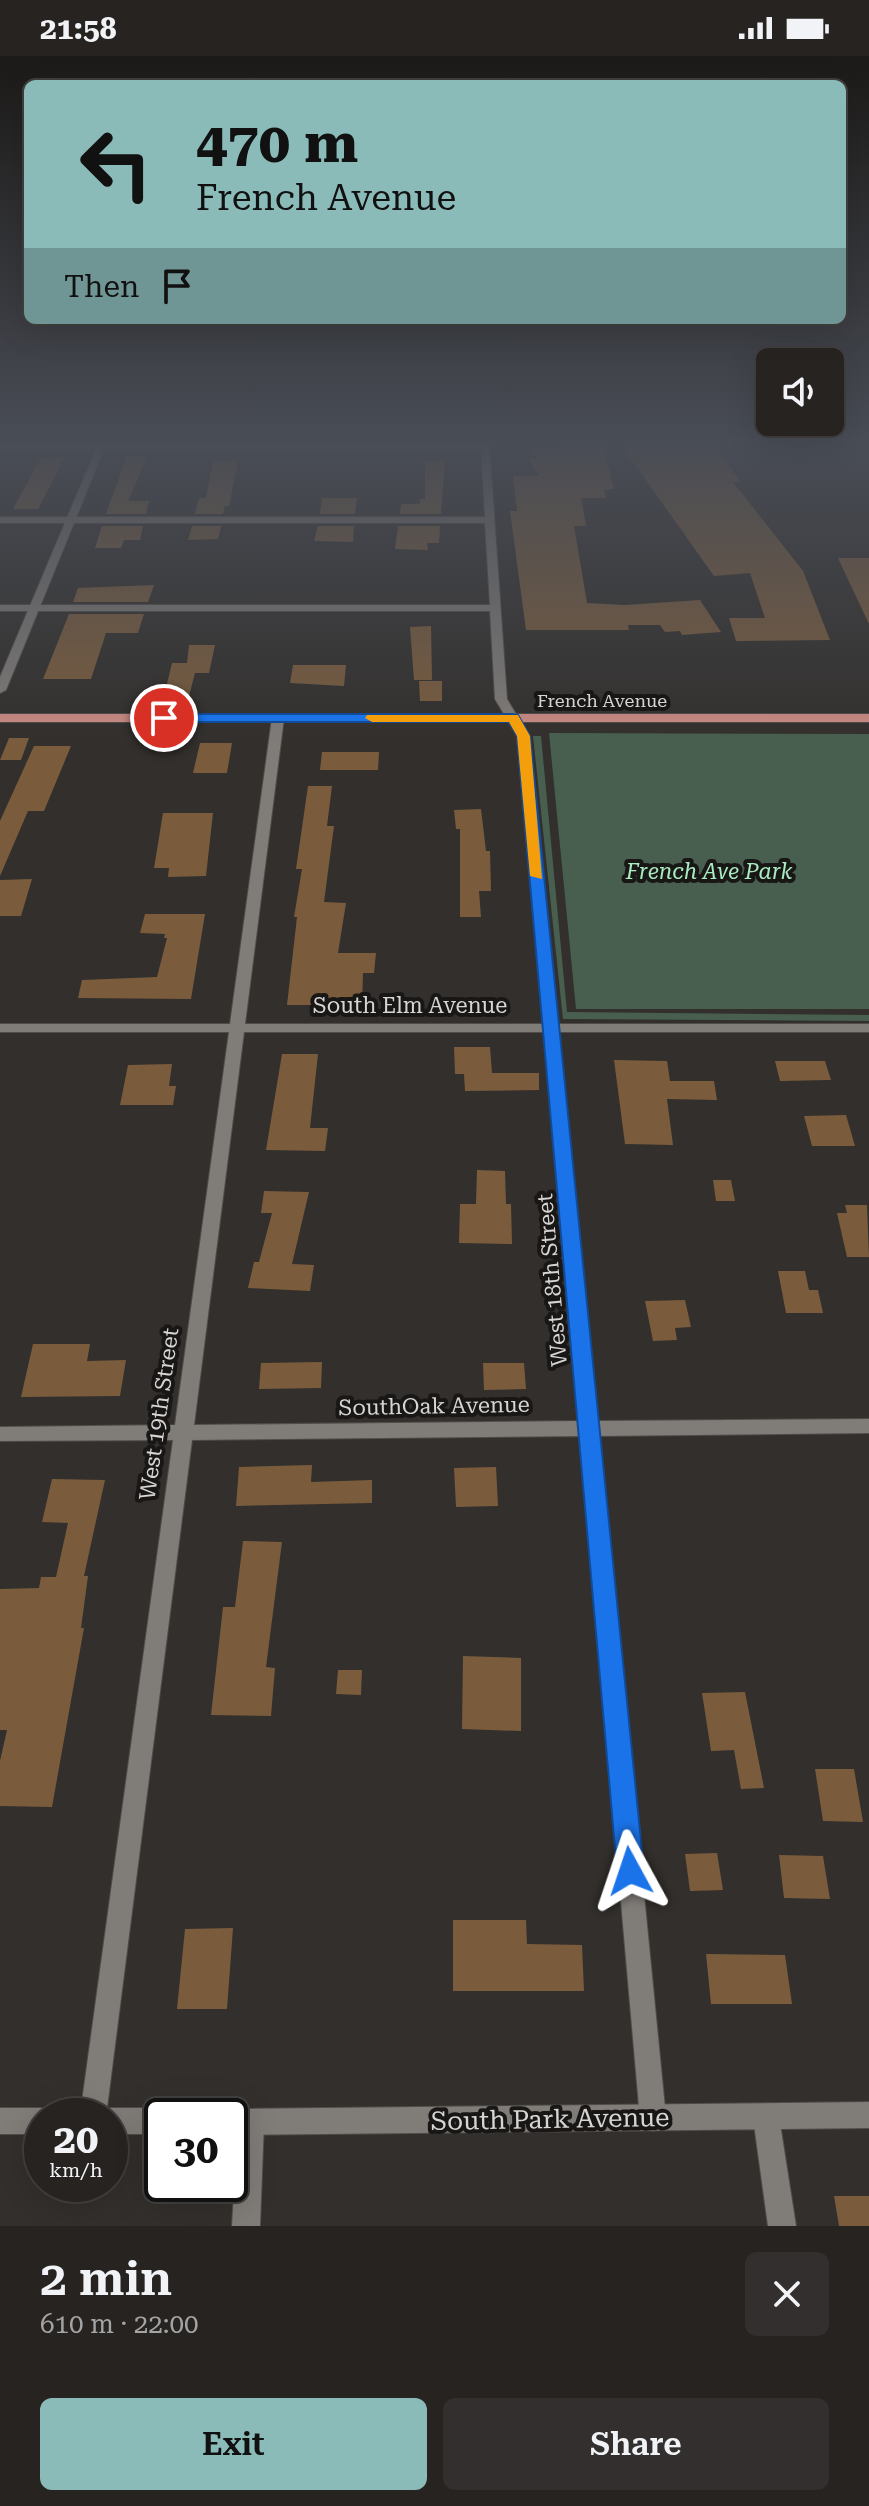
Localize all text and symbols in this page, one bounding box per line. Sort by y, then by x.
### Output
text: 21:58 [40,11,117,46]
text: 470 m [196,110,358,176]
icon: left [64,112,168,216]
text: French Avenue [196,177,456,219]
icon: arrive [155,264,199,308]
text: Then [64,269,139,304]
map controls [756,348,844,436]
button: sound [756,348,844,436]
pin [130,684,198,752]
street label: French Avenue [537,690,667,711]
icon: arrive [142,696,186,740]
park label: French Ave Park [625,859,792,884]
street label: South Elm Avenue [313,993,507,1018]
street label: West 18th Street [532,1193,572,1367]
street label: West 19th Street [135,1326,183,1502]
street label: SouthOak Avenue [338,1392,530,1420]
position arrow [588,1829,672,1913]
speed limit sign: 30 [144,2098,248,2202]
street label: South Park Avenue [430,2102,670,2136]
text: 20 [54,2116,98,2163]
text: km/h [49,2158,103,2182]
text: 2 min [40,2251,172,2307]
button: close [745,2252,829,2336]
text: 610 m · 22:00 [40,2309,199,2339]
button: Exit [40,2398,427,2490]
button: Share [443,2398,829,2490]

